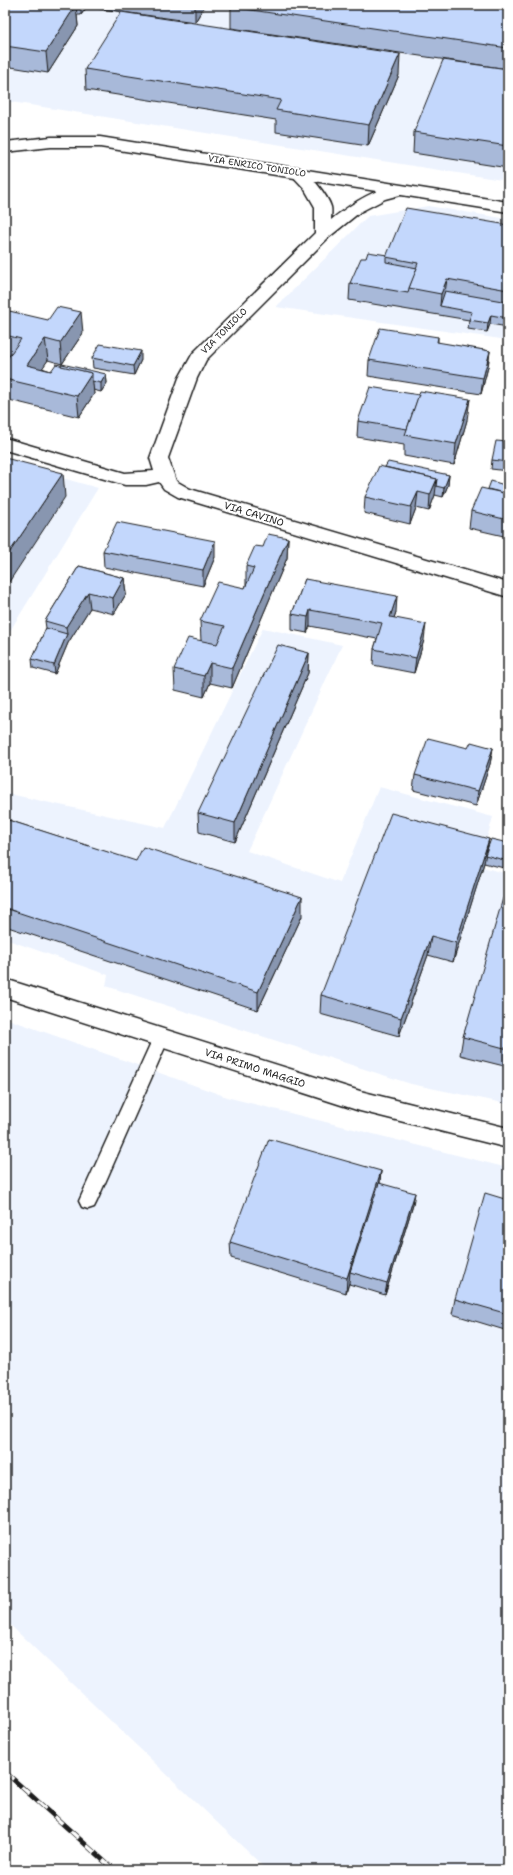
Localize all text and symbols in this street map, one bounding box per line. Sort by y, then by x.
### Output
street label: VIA ENRICO TONIOLO [207,152,307,180]
street label: VIA TONIOLO [198,305,250,357]
street label: VIA CAVINO [222,499,286,529]
street label: VIA PRIMO MAGGIO [203,1046,307,1090]

